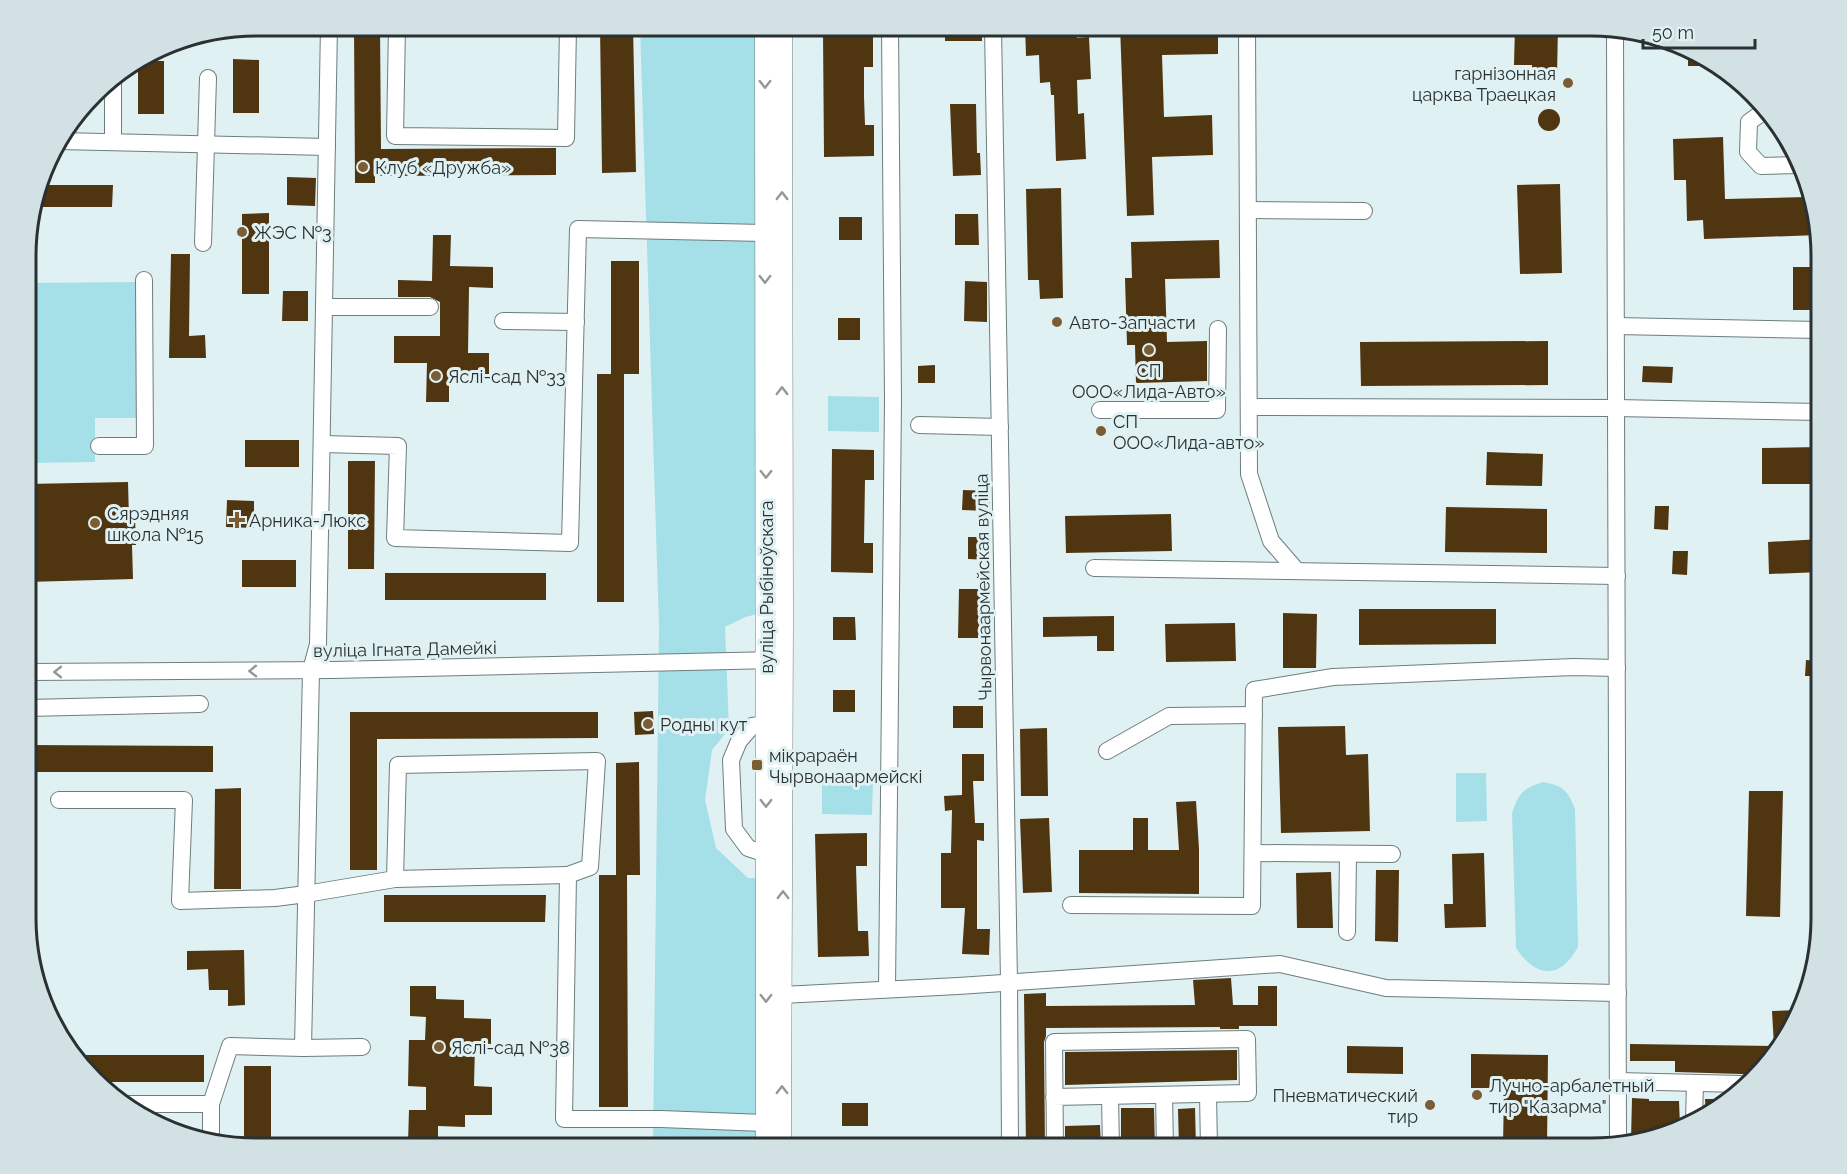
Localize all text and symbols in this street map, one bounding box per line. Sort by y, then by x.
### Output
scale bar [1643,12,1756,50]
text: 50 m [1652,22,1694,43]
place label: гарнізонная царква Траецкая [1412,63,1556,105]
marker: гарнізонная царква Траецкая [1561,76,1575,90]
one-way arrow [759,80,771,89]
place label: Клуб «Дружба» [375,157,511,178]
marker: Клуб «Дружба» [356,160,370,174]
one-way arrow [776,191,788,200]
place label: ЖЭС №3 [254,222,332,243]
marker: ЖЭС №3 [235,225,249,239]
one-way arrow [759,275,771,284]
place label: Авто-Запчасти [1069,312,1196,333]
marker: Авто-Запчасти [1050,315,1064,329]
marker: СП ООО«Лида-Авто» [1142,343,1156,357]
place label: СП ООО«Лида-Авто» [1072,360,1226,402]
place label: Яслі-сад №33 [448,366,566,387]
marker: Яслі-сад №33 [429,369,443,383]
one-way arrow [776,386,788,395]
place label: СП ООО«Лида-авто» [1113,411,1265,453]
marker: СП ООО«Лида-авто» [1094,424,1108,438]
one-way arrow [760,470,772,479]
street label: Чырвонаармейская вуліца [971,473,995,701]
street label: вуліца Рыбіноўскага [756,500,777,674]
place label: Сярэдняя школа №15 [107,503,204,545]
place label: Арника-Люкс [249,510,366,531]
marker: Арника-Люкс [230,513,244,527]
marker: Сярэдняя школа №15 [88,516,102,530]
street label: вуліца Ігната Дамейкі [313,637,497,661]
one-way arrow [248,665,257,677]
one-way arrow [53,666,62,678]
place label: Родны кут [660,714,748,735]
marker: Родны кут [641,717,655,731]
place label: мікрараён Чырвонаармейскі [769,745,923,787]
marker: мікрараён Чырвонаармейскі [750,758,764,772]
one-way arrow [760,799,772,808]
one-way arrow [777,890,789,899]
one-way arrow [760,994,772,1003]
place label: Яслі-сад №38 [451,1037,570,1058]
marker: Яслі-сад №38 [432,1040,446,1054]
place label: Лучно-арбалетный тир "Казарма" [1489,1075,1654,1117]
one-way arrow [776,1085,788,1094]
place label: Пневматический тир [1272,1085,1418,1127]
marker: Лучно-арбалетный тир "Казарма" [1470,1088,1484,1102]
marker: Пневматический тир [1423,1098,1437,1112]

